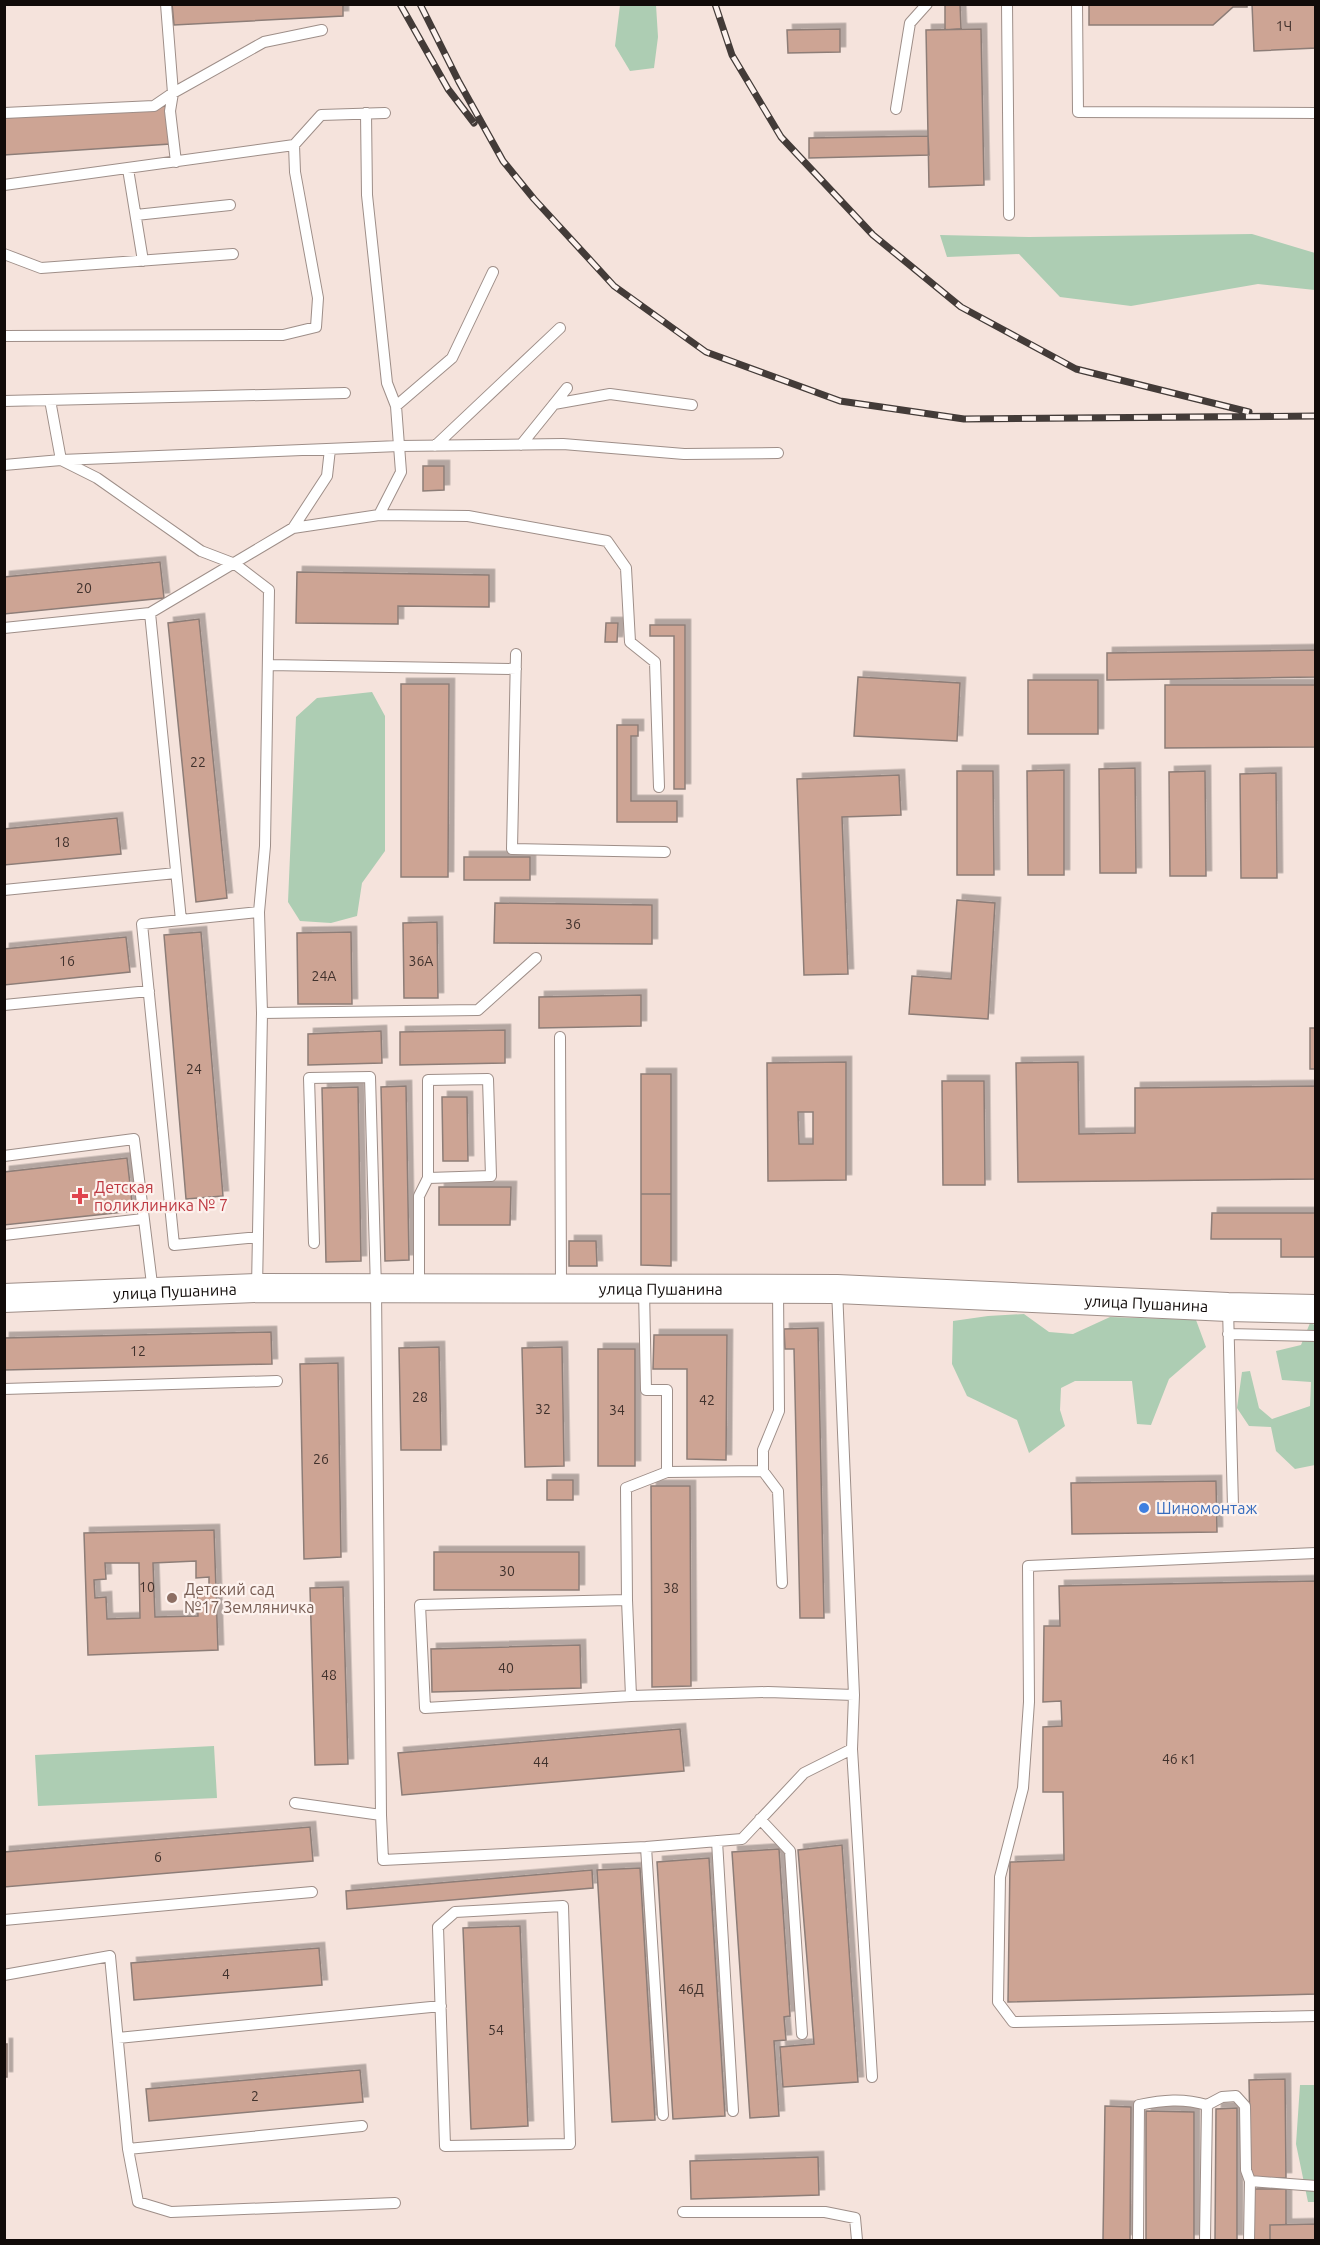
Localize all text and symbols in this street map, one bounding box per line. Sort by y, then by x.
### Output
house number: 1Ч [1276,18,1292,34]
house number: 20 [76,580,92,596]
house number: 22 [190,754,206,770]
house number: 18 [54,834,70,850]
house number: 36 [565,916,581,932]
house number: 16 [59,953,75,969]
house number: 36А [409,953,433,969]
house number: 24А [312,968,336,984]
house number: 24 [186,1061,202,1077]
place label: Детская поликлиника № 7 [94,1178,228,1214]
marker: Детская поликлиника № 7 [71,1187,89,1205]
street label: улица Пушанина [113,1280,237,1303]
street label: улица Пушанина [599,1280,723,1298]
street label: улица Пушанина [1084,1291,1209,1315]
house number: 12 [130,1343,146,1359]
house number: 28 [412,1389,428,1405]
house number: 42 [699,1392,715,1408]
house number: 32 [535,1401,551,1417]
house number: 34 [609,1402,625,1418]
house number: 26 [313,1451,329,1467]
place label: Шиномонтаж [1156,1499,1257,1517]
marker: Шиномонтаж [1137,1501,1151,1515]
house number: 30 [499,1563,515,1579]
house number: 10 [139,1579,155,1595]
place label: Детский сад №17 Земляничка [184,1580,314,1616]
house number: 38 [663,1580,679,1596]
marker: Детский сад №17 Земляничка [165,1591,179,1605]
house number: 40 [498,1660,514,1676]
house number: 48 [321,1667,337,1683]
house number: 46 к1 [1162,1751,1196,1767]
house number: 44 [533,1754,549,1770]
house number: 6 [154,1849,162,1865]
house number: 4 [222,1966,230,1982]
house number: 46Д [678,1981,704,1997]
house number: 54 [488,2022,504,2038]
house number: 2 [251,2088,259,2104]

